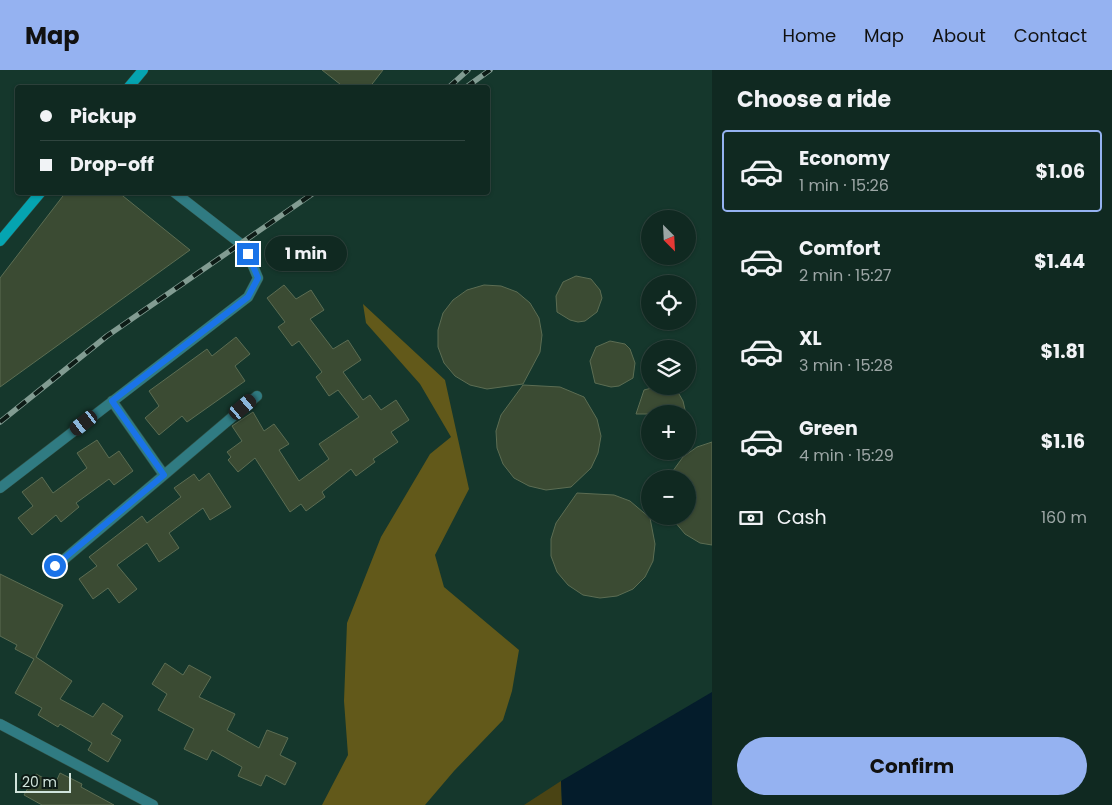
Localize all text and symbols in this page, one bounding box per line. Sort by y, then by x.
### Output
text: Map [25,19,80,52]
text: Home [782,23,836,48]
text: Map [864,23,904,48]
text: About [932,23,986,48]
text: Contact [1014,23,1087,48]
text: Choose a ride [737,84,891,115]
text: Pickup [70,103,136,130]
text: Economy [799,145,890,172]
icon: car [739,149,784,194]
text: Drop-off [70,151,154,178]
text: $1.06 [1036,158,1085,185]
text: 1 min · 15:26 [799,174,889,197]
north arrow [641,210,696,265]
map controls [641,210,696,525]
text: Comfort [799,235,881,262]
callout: 1 min [266,236,348,272]
icon: car [739,239,784,284]
text: 1 min [285,242,327,265]
route end [237,243,259,265]
text: $1.44 [1034,248,1085,275]
text: 2 min · 15:27 [799,264,892,287]
button: locate [641,275,696,330]
text: XL [799,325,822,352]
icon: car [739,329,784,374]
text: $1.81 [1041,338,1085,365]
button: layers [641,340,696,395]
text: 3 min · 15:28 [799,354,893,377]
car [226,392,259,422]
button: + [641,405,696,460]
car [67,408,100,438]
text: Green [799,415,858,442]
icon: car [739,419,784,464]
text: $1.16 [1041,428,1085,455]
text: 4 min · 15:29 [799,444,894,467]
button: − [641,470,696,525]
icon: cash [737,504,765,532]
text: Cash [777,504,827,531]
text: 160 m [1041,506,1087,529]
route start [44,555,66,577]
button: Confirm [737,737,1087,795]
scale bar [15,770,71,793]
text: 20 m [22,772,57,792]

